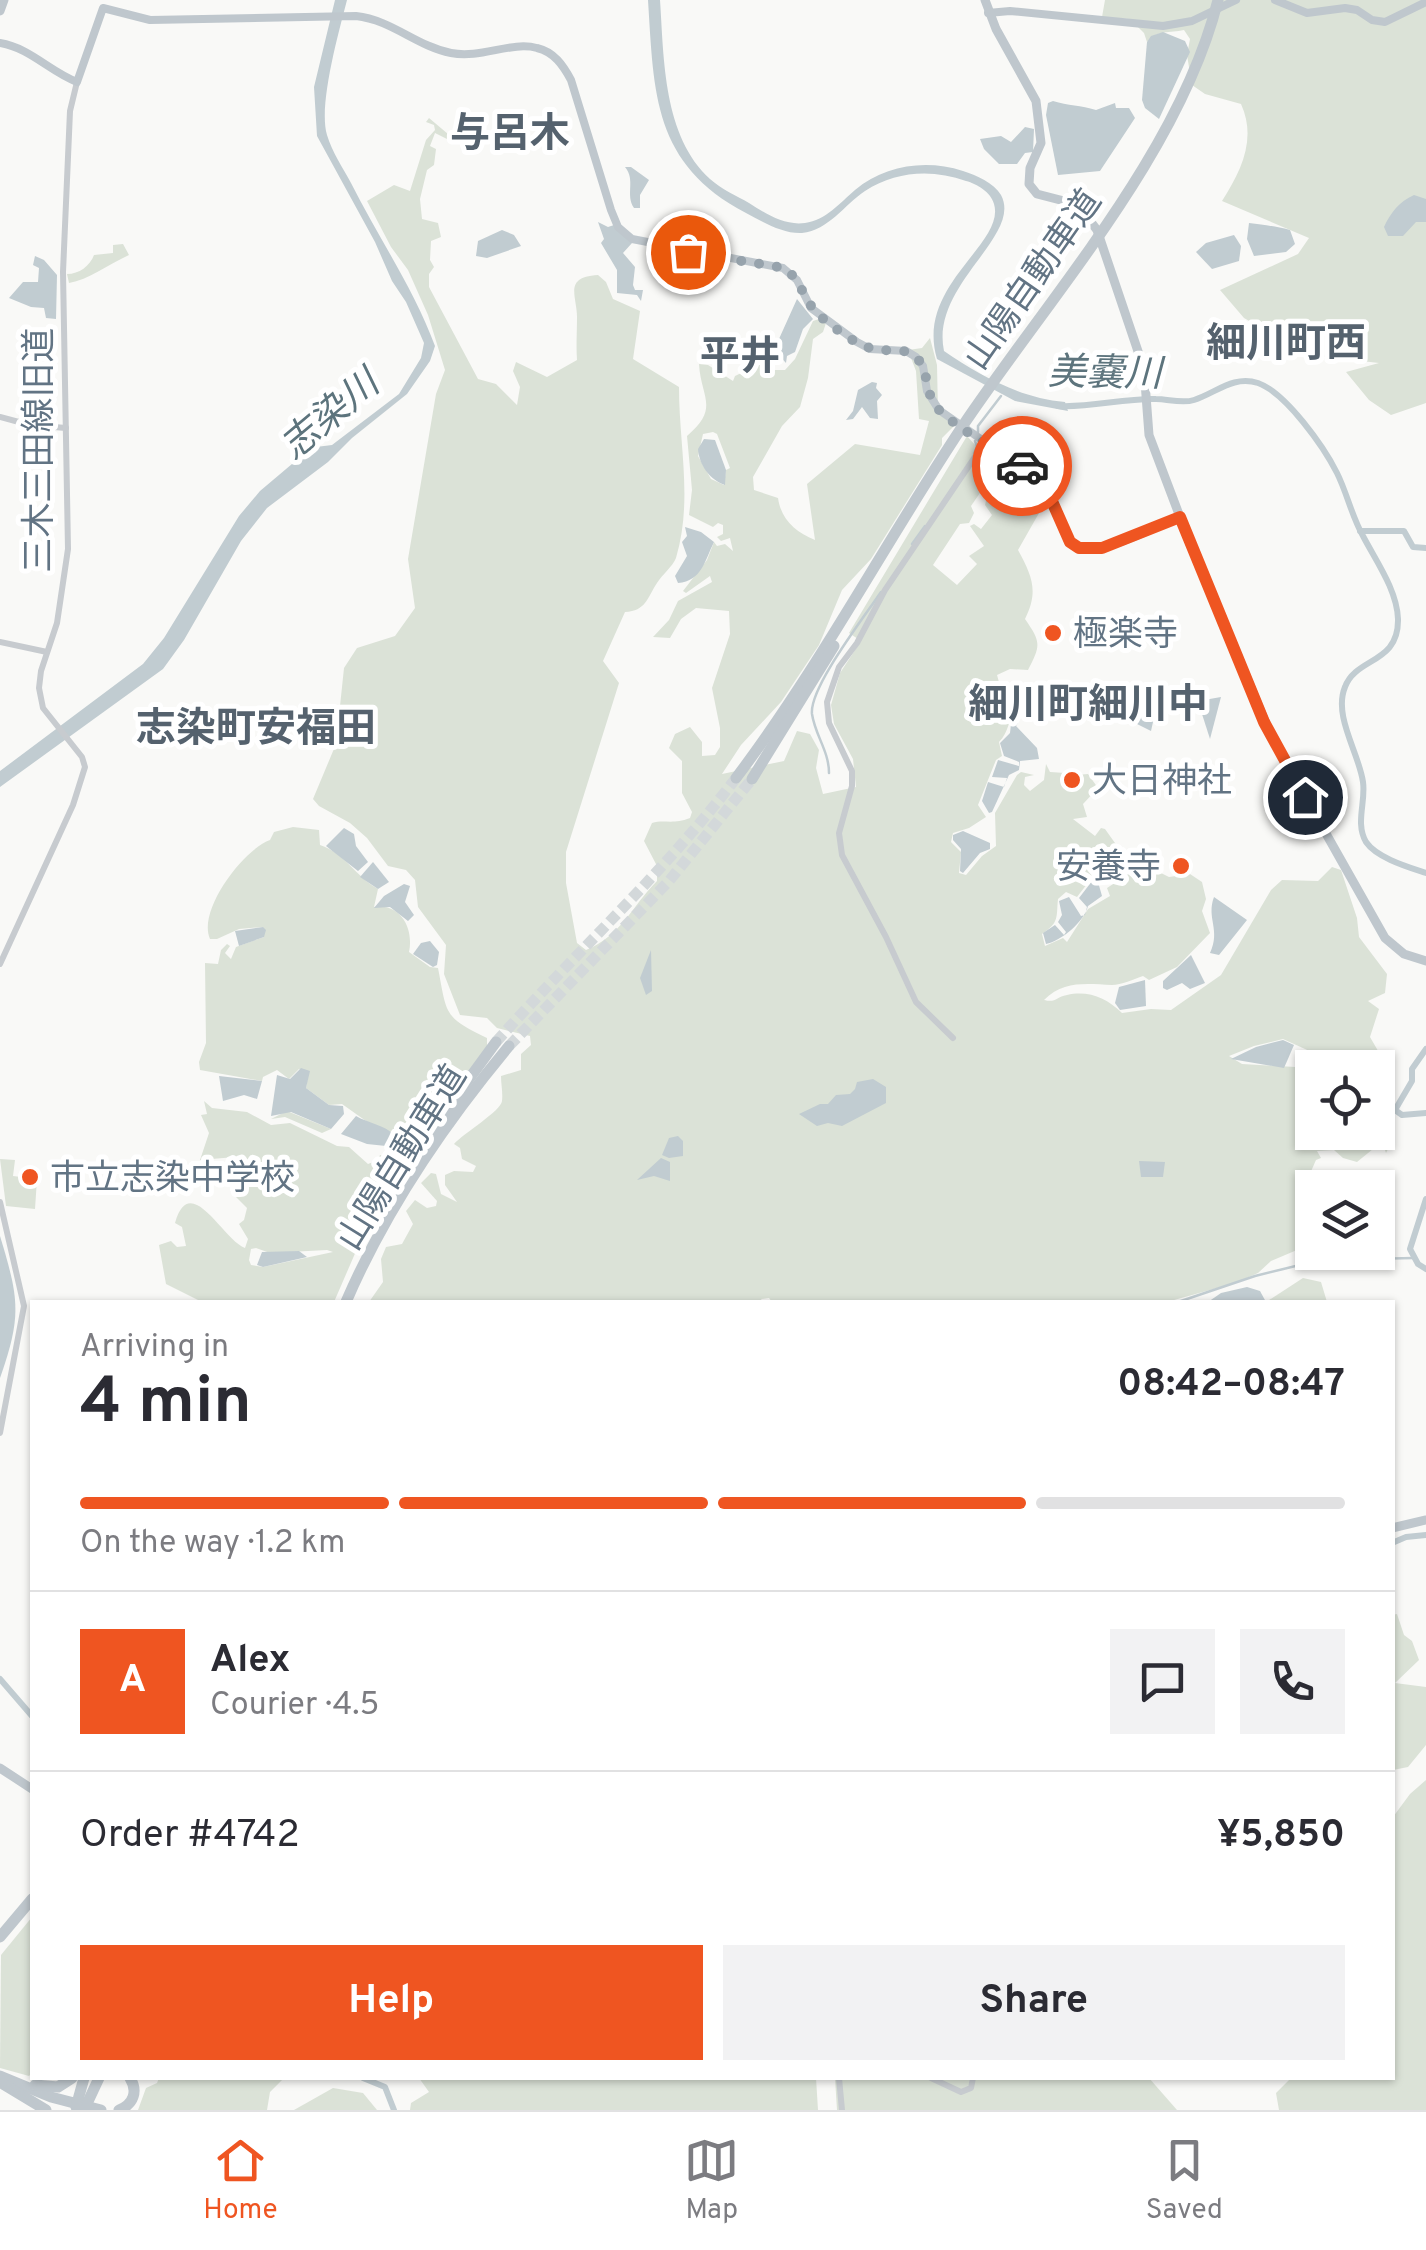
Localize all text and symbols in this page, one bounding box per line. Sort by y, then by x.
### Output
district label: 与呂木 [450,111,570,161]
street label: 山陽自動車道 [956,182,1113,379]
pin [646,210,731,295]
icon: bag [661,225,716,280]
district label: 細川町西 [1206,321,1366,371]
street label: 三木三田線旧道 [19,327,63,573]
district label: 平井 [700,334,780,384]
water label: 美嚢川 [1048,350,1166,401]
water label: 志染川 [272,359,394,472]
courier [972,416,1072,516]
icon: car [995,439,1050,494]
place label: 極楽寺 [1073,614,1178,658]
marker: 極楽寺 [1042,622,1064,644]
district label: 細川町細川中 [968,682,1208,732]
district label: 志染町安福田 [136,706,376,756]
pin [1263,755,1348,840]
place label: 大日神社 [1092,761,1232,805]
marker: 大日神社 [1061,769,1083,791]
icon: home [1278,770,1333,825]
place label: 安養寺 [1056,847,1161,891]
marker: 安養寺 [1170,855,1192,877]
map controls [1295,1050,1395,1270]
button: locate [1295,1050,1395,1150]
street label: 山陽自動車道 [329,1058,478,1259]
place label: 市立志染中学校 [50,1158,295,1202]
marker: 市立志染中学校 [19,1166,41,1188]
button: layers [1295,1170,1395,1270]
text: Arriving in [80,1328,229,1368]
text: 08:42–08:47 [1117,1361,1345,1410]
text: 4 min [80,1364,252,1446]
text: On the way · 1.2 km [80,1524,345,1564]
button: chat [1110,1629,1215,1734]
button: phone [1240,1629,1345,1734]
text: Alex [210,1637,290,1686]
text: A [119,1657,146,1706]
text: Courier · 4.5 [210,1686,379,1726]
text: Order #4742 [80,1812,300,1861]
text: ¥5,850 [1217,1812,1345,1861]
button: Help [80,1945,703,2060]
button: Share [723,1945,1345,2060]
tab: Home [203,2133,278,2229]
tab: Map [684,2133,739,2229]
tab: Saved [1146,2133,1223,2229]

